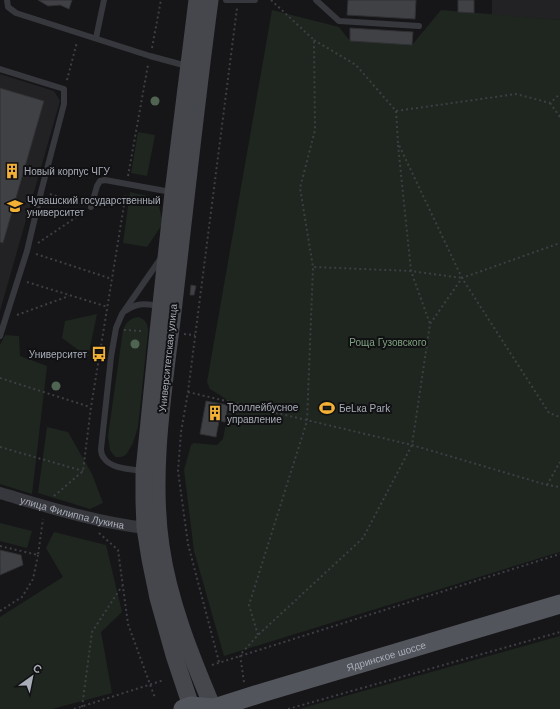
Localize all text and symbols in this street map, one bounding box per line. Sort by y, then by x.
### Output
building icon: Новый корпус ЧГУ [3,162,21,180]
place label: Новый корпус ЧГУ [24,166,110,177]
place label: Чувашский государственный университет [27,195,161,218]
school or university icon: Чувашский государственный университет [6,197,24,215]
street label: Университетская улица [157,303,179,413]
park label: Роща Гузовского [349,337,427,348]
bus stop icon: Университет [90,345,108,363]
place label: Университет [29,349,87,360]
sports icon: БeLка Park [318,399,336,417]
place label: Троллейбусное управление [227,402,299,425]
place label: БeLка Park [339,403,391,414]
building icon: Троллейбусное управление [206,404,224,422]
street label: улица Филиппа Лукина [19,494,126,531]
street label: Ядринское шоссе [345,639,428,673]
north arrow [12,657,52,697]
text: С [31,661,44,676]

